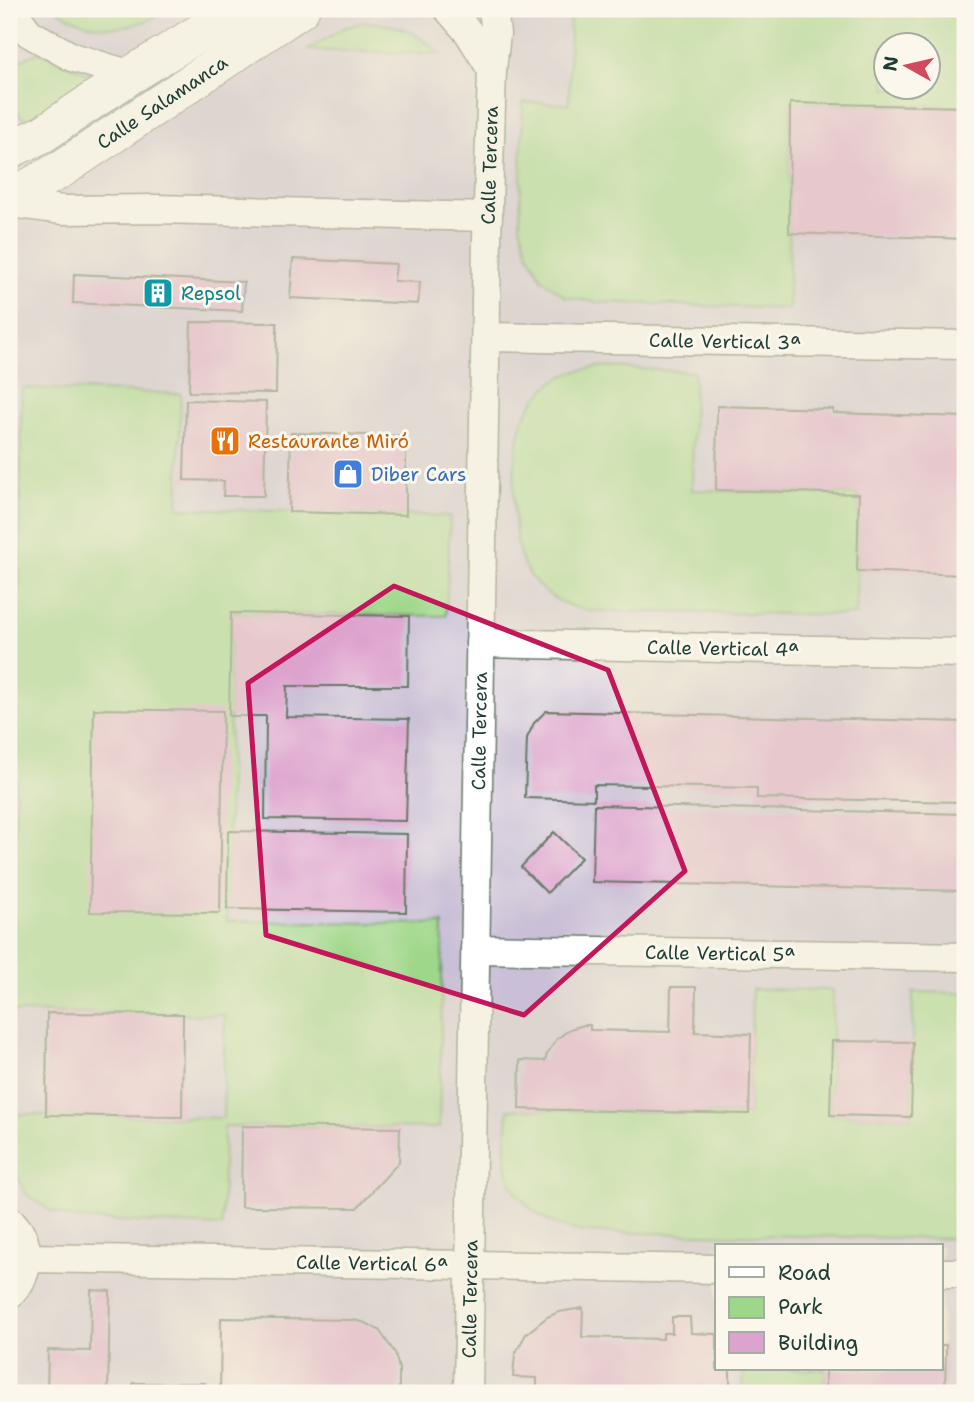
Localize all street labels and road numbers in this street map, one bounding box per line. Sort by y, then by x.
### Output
street label: Calle Salamanca [92,50,232,155]
street label: Calle Tercera [475,105,504,225]
street label: Calle Vertical 3ª [649,328,801,355]
street label: Calle Vertical 4ª [647,635,799,662]
street label: Calle Tercera [466,671,493,791]
street label: Calle Vertical 5ª [645,940,796,967]
street label: Calle Tercera [457,1239,484,1359]
street label: Calle Vertical 6ª [296,1250,448,1277]

